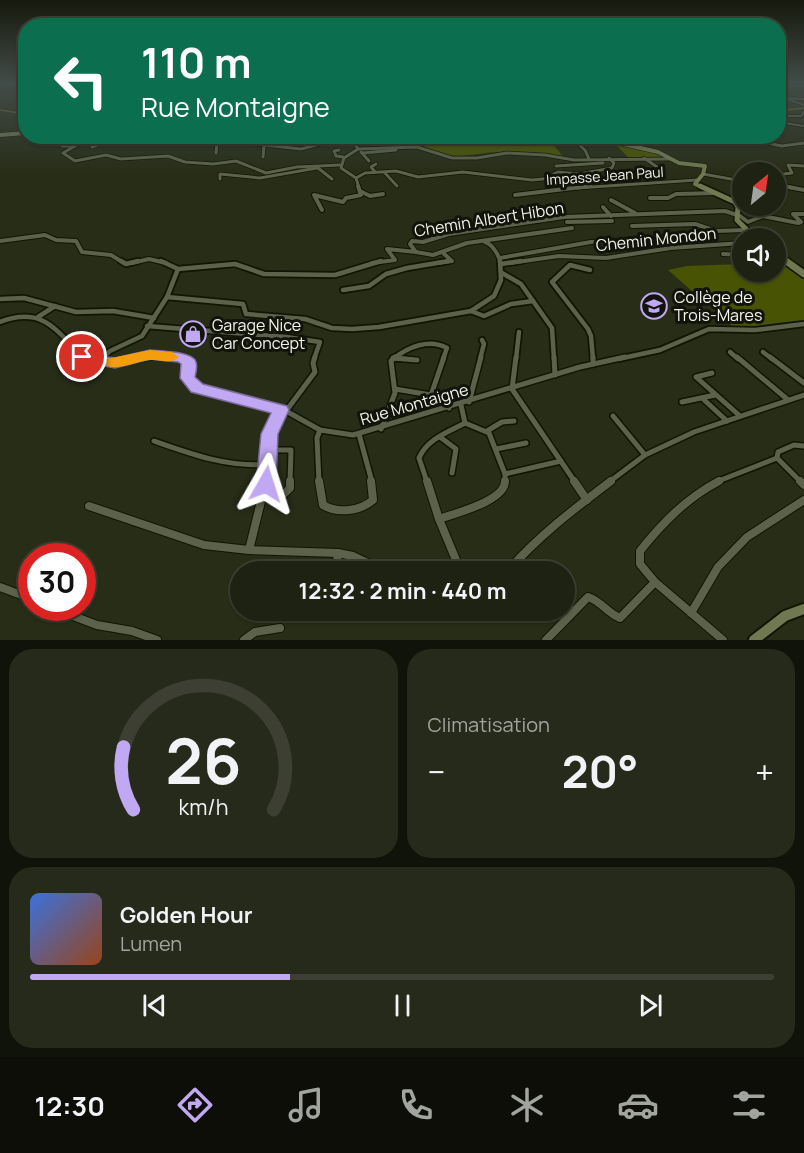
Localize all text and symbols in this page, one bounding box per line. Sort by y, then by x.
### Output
text: 110 m [141,33,252,91]
icon: left [42,42,120,120]
text: Rue Montaigne [141,88,330,125]
street label: Impasse Jean Paul [546,162,664,189]
north arrow [732,162,786,216]
map controls [732,162,786,282]
street label: Chemin Albert Hibon [413,196,565,242]
street label: Chemin Mondon [595,222,717,256]
button: sound [732,228,786,282]
place label: Collège de Trois-Mares [674,286,762,326]
school or university icon: Collège de Trois-Mares [639,291,669,321]
place label: Garage Nice Car Concept [212,314,305,354]
shop icon: Garage Nice Car Concept [178,319,208,349]
pin [56,331,107,382]
icon: arrive [65,340,98,373]
street label: Rue Montaigne [357,378,471,430]
position arrow [234,452,298,516]
speed limit sign: 30 [18,543,96,621]
text: 12:32 · 2 min · 440 m [299,576,506,606]
text: Climatisation [428,711,550,738]
text: 26 [165,717,241,803]
text: 20° [562,740,638,802]
text: − [428,749,445,794]
text: + [755,749,774,794]
text: km/h [178,793,228,822]
text: Golden Hour [120,900,253,930]
text: Lumen [120,930,182,957]
icon: previous [138,989,171,1022]
icon: pause [386,989,419,1022]
icon: next [634,989,667,1022]
icon: directions [174,1084,216,1126]
icon: music [285,1084,327,1126]
icon: phone [395,1084,437,1126]
icon: climate [506,1084,548,1126]
icon: car [617,1084,659,1126]
icon: filters [728,1084,770,1126]
text: 12:30 [34,1087,105,1124]

